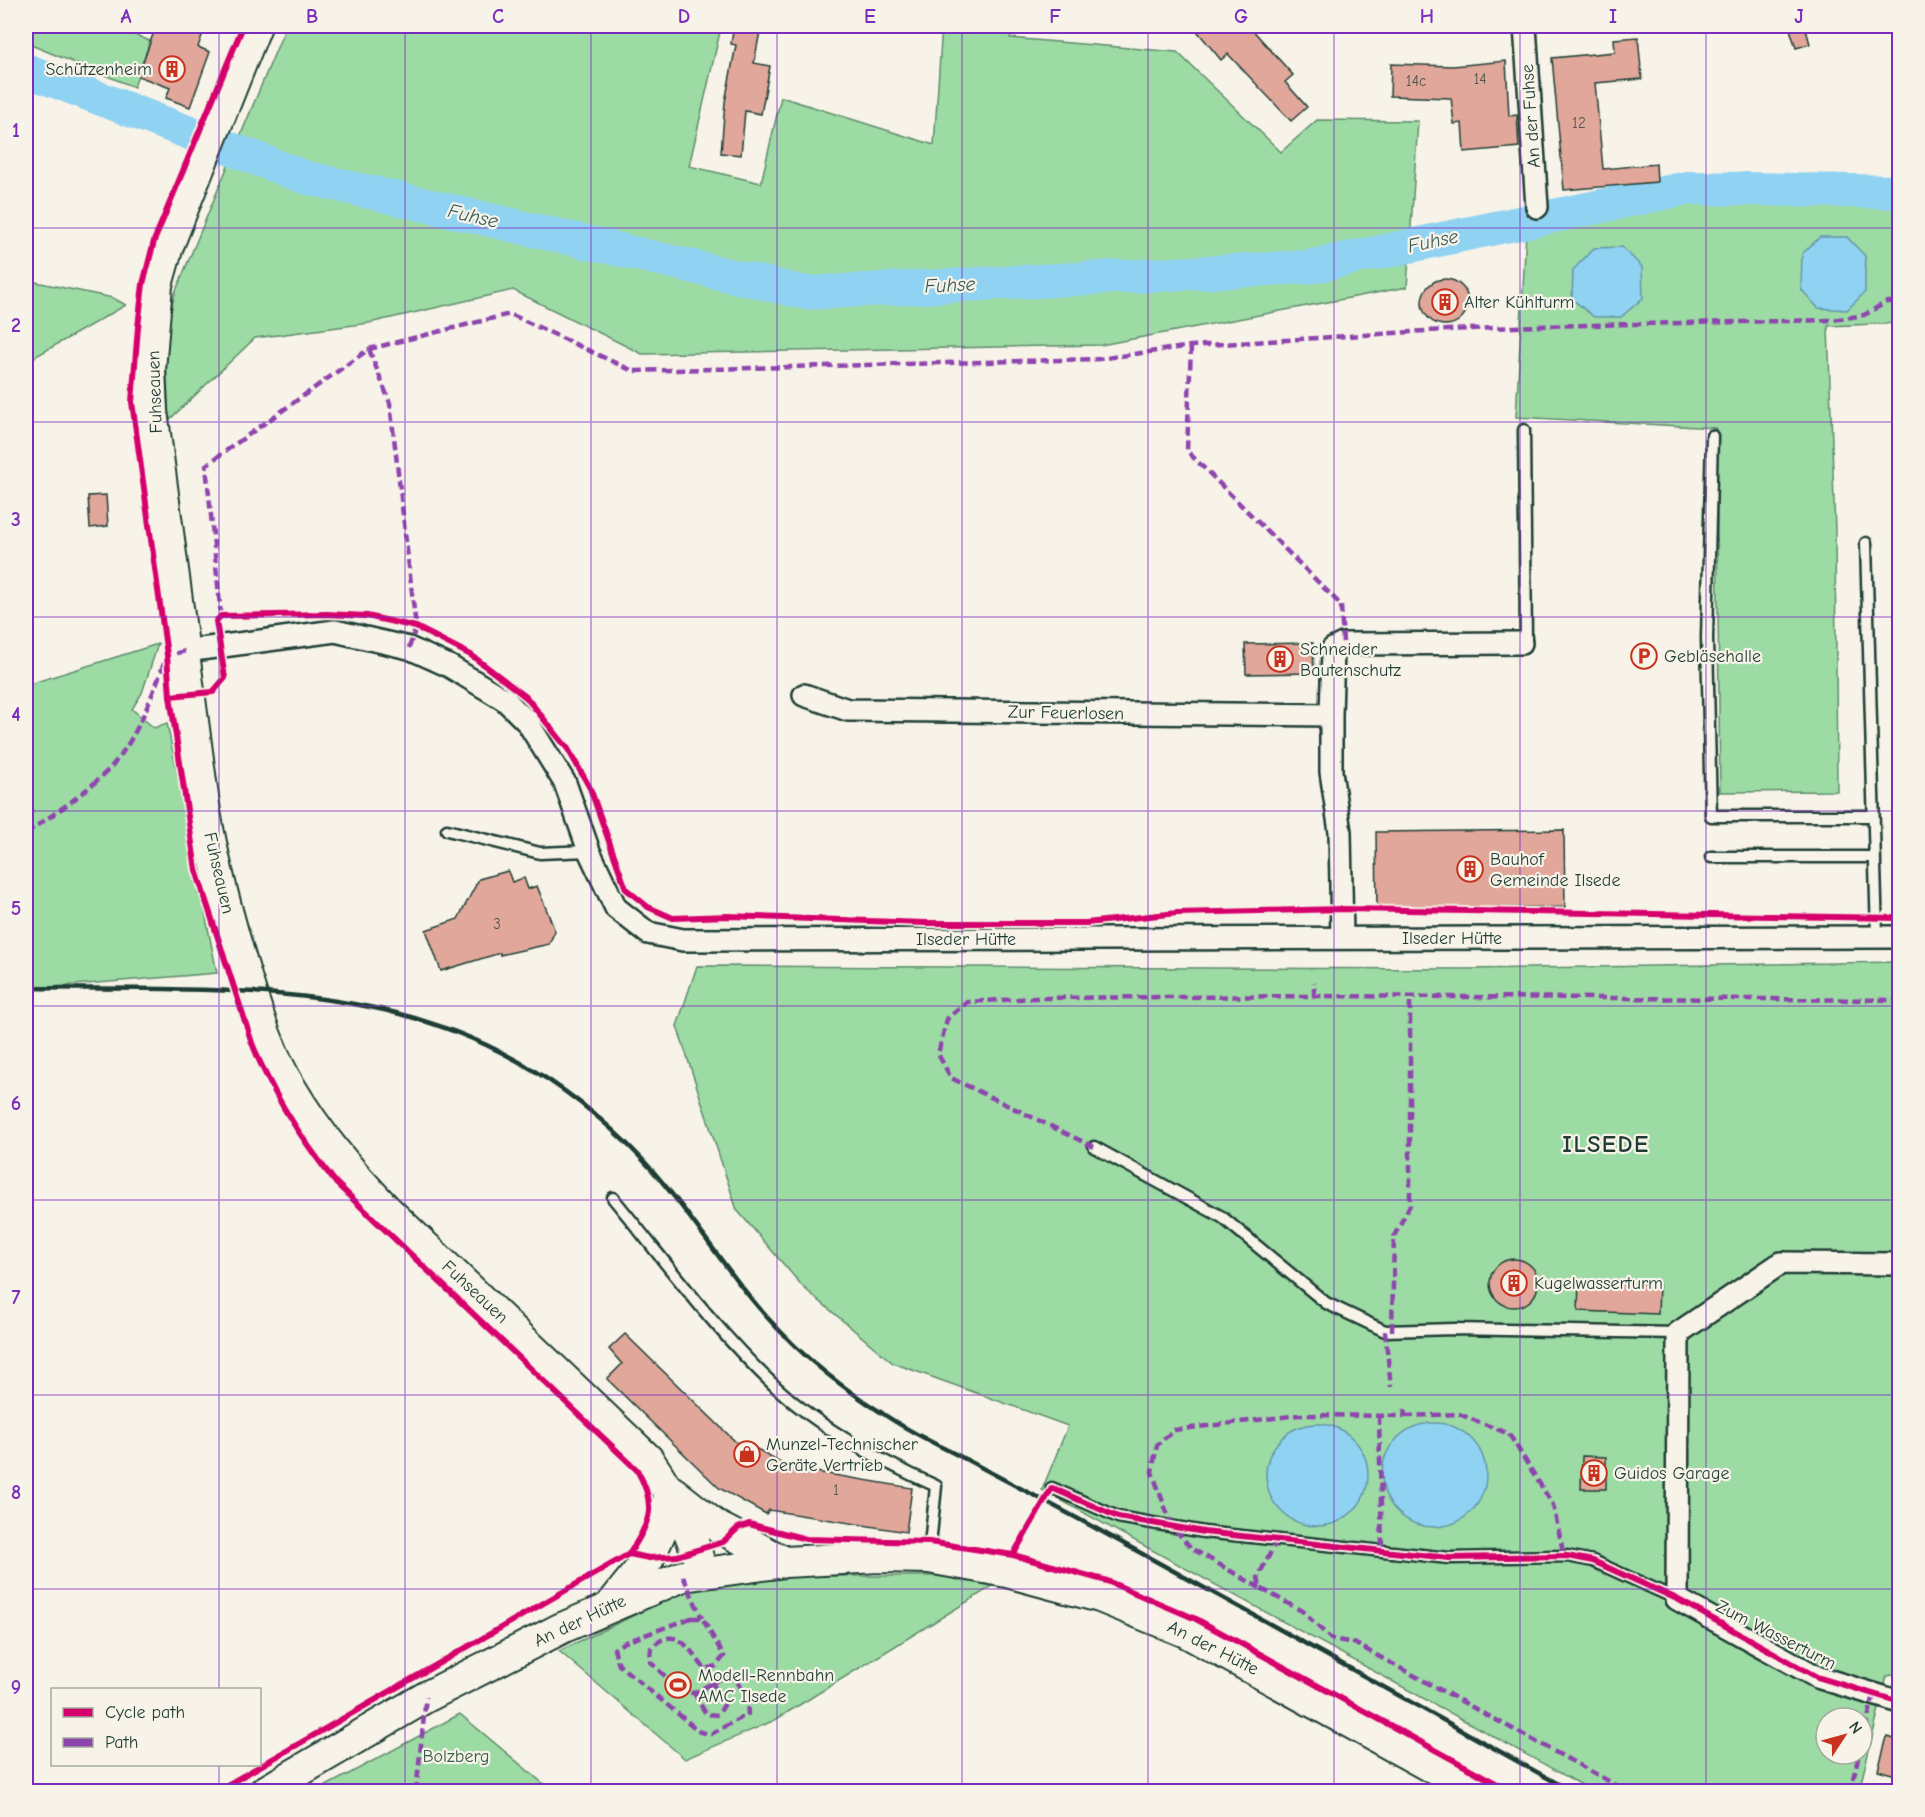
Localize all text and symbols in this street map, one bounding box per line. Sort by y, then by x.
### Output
text: A [120,5,132,28]
text: B [306,5,318,28]
text: C [492,5,504,28]
text: D [678,5,690,28]
text: E [864,5,876,28]
text: F [1049,5,1061,28]
text: G [1234,5,1248,28]
text: H [1420,5,1434,28]
text: I [1609,5,1617,28]
text: J [1794,5,1804,28]
building icon: Schützenheim [157,54,187,84]
place label: Schützenheim [45,59,152,80]
street label: An der Fuhse [1517,63,1545,169]
house number: 14 [1473,70,1487,88]
house number: 14c [1406,72,1426,90]
house number: 12 [1572,114,1586,132]
text: 1 [12,119,20,142]
water label: Fuhse [445,199,501,233]
water label: Fuhse [1406,224,1460,258]
water label: Fuhse [924,272,976,298]
building icon: Alter Kühlturm [1430,287,1460,317]
place label: Alter Kühlturm [1464,292,1574,313]
text: 2 [11,314,21,337]
street label: Fuhseauen [143,350,167,434]
text: 3 [11,508,21,531]
place label: Schneider Bautenschutz [1300,639,1401,681]
parking icon: Gebläsehalle [1629,641,1659,671]
building icon: Schneider Bautenschutz [1265,644,1295,674]
place label: Gebläsehalle [1664,646,1761,667]
street label: Zur Feuerlosen [1008,701,1124,725]
text: 4 [11,703,21,726]
street label: Fuhseauen [199,830,239,916]
place label: Bauhof Gemeinde Ilsede [1490,849,1620,891]
building icon: Bauhof Gemeinde Ilsede [1455,854,1485,884]
text: 5 [11,897,21,920]
house number: 3 [493,915,501,933]
street label: Ilseder Hütte [1402,928,1502,949]
street label: Ilseder Hütte [916,929,1016,950]
text: 6 [11,1092,21,1115]
district label: ILSEDE [1562,1130,1650,1158]
street label: Fuhseauen [437,1256,513,1328]
building icon: Kugelwasserturm [1499,1268,1529,1298]
place label: Kugelwasserturm [1534,1273,1663,1294]
text: 7 [12,1286,21,1309]
place label: Munzel-Technischer Geräte Vertrieb [766,1434,919,1476]
shop icon: Munzel-Technischer Geräte Vertrieb [732,1439,762,1469]
building icon: Guidos Garage [1579,1458,1609,1488]
place label: Guidos Garage [1614,1463,1729,1484]
text: 8 [11,1481,21,1504]
house number: 1 [833,1481,839,1499]
street label: An der Hütte [531,1591,629,1651]
street label: Zum Wasserturm [1713,1596,1839,1674]
street label: An der Hütte [1164,1616,1262,1680]
place label: Modell-Rennbahn AMC Ilsede [698,1665,834,1707]
sports icon: Modell-Rennbahn AMC Ilsede [663,1670,693,1700]
text: 9 [11,1676,21,1699]
legend [51,1688,261,1766]
text: Cycle path [105,1702,185,1723]
north arrow [1814,1706,1874,1766]
text: N [1845,1718,1866,1737]
text: Path [105,1732,138,1753]
park label: Bolzberg [422,1746,490,1767]

